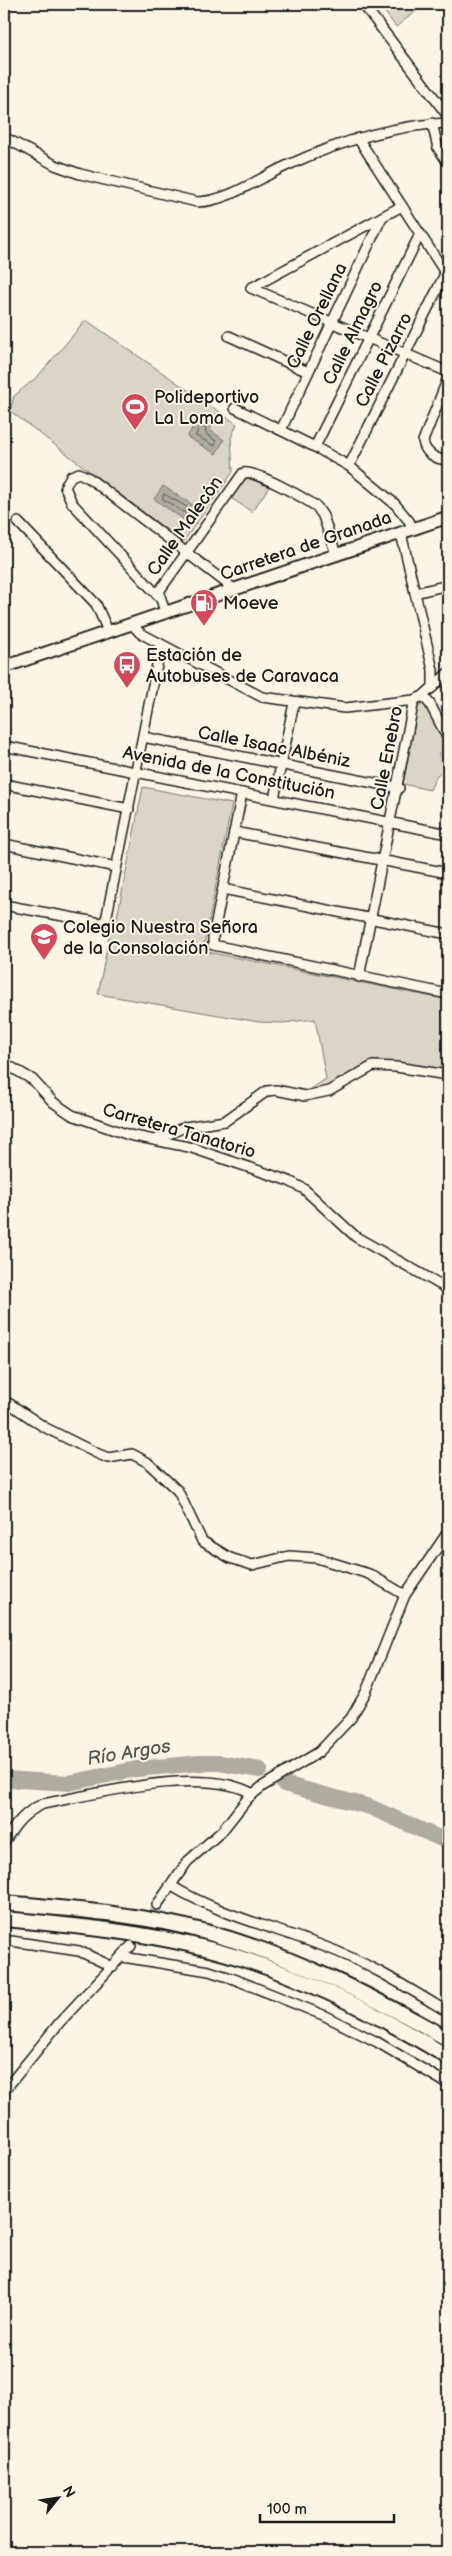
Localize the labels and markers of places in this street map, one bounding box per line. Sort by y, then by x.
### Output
place label: Polideportivo La Loma [154,387,259,429]
sports icon: Polideportivo La Loma [120,392,150,431]
fuel station icon: Moeve [189,588,219,627]
place label: Moeve [223,593,279,614]
place label: Estación de Autobuses de Caravaca [146,645,339,687]
bus stop icon: Estación de Autobuses de Caravaca [112,650,142,689]
place label: Colegio Nuestra Señora de la Consolación [63,917,258,959]
school or university icon: Colegio Nuestra Señora de la Consolación [29,922,59,961]

